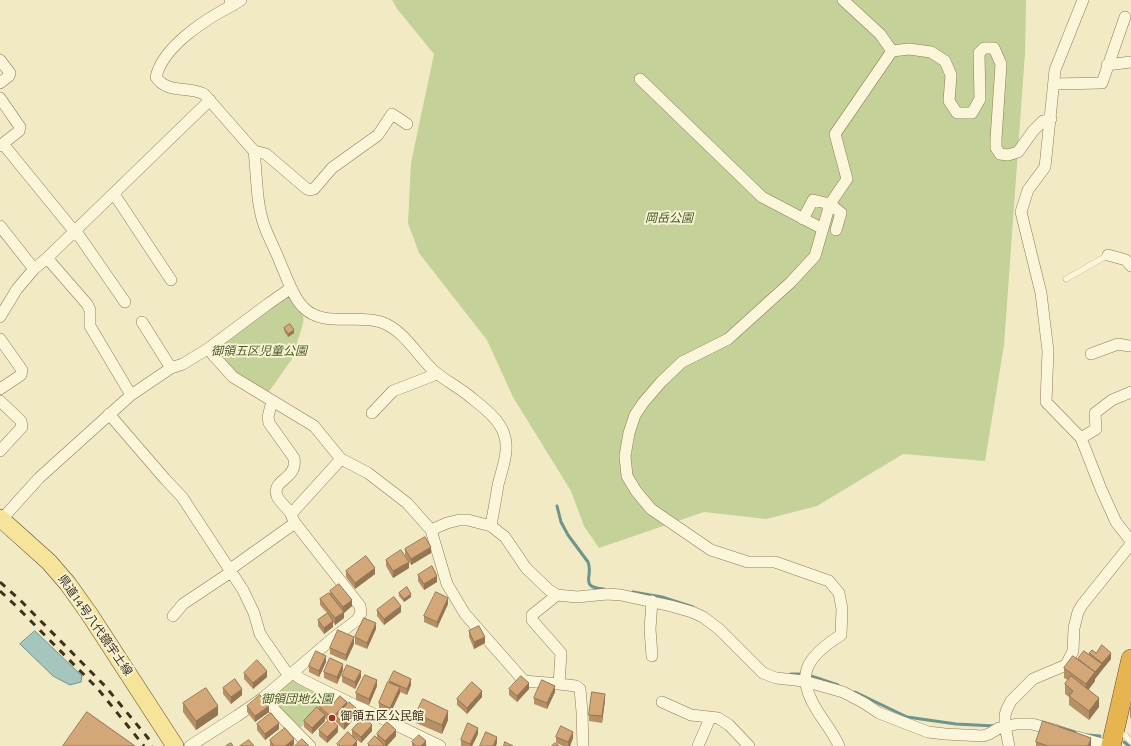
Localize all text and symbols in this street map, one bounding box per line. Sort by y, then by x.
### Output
park label: 岡岳公園 [645,213,693,227]
park label: 御領五区児童公園 [211,346,307,360]
street label: 県道14号八代鏡宇土線 [54,573,134,679]
park label: 御領団地公園 [261,694,333,708]
place label: 御領五区公民館 [340,711,424,725]
marker: 御領五区公民館 [327,713,337,723]

